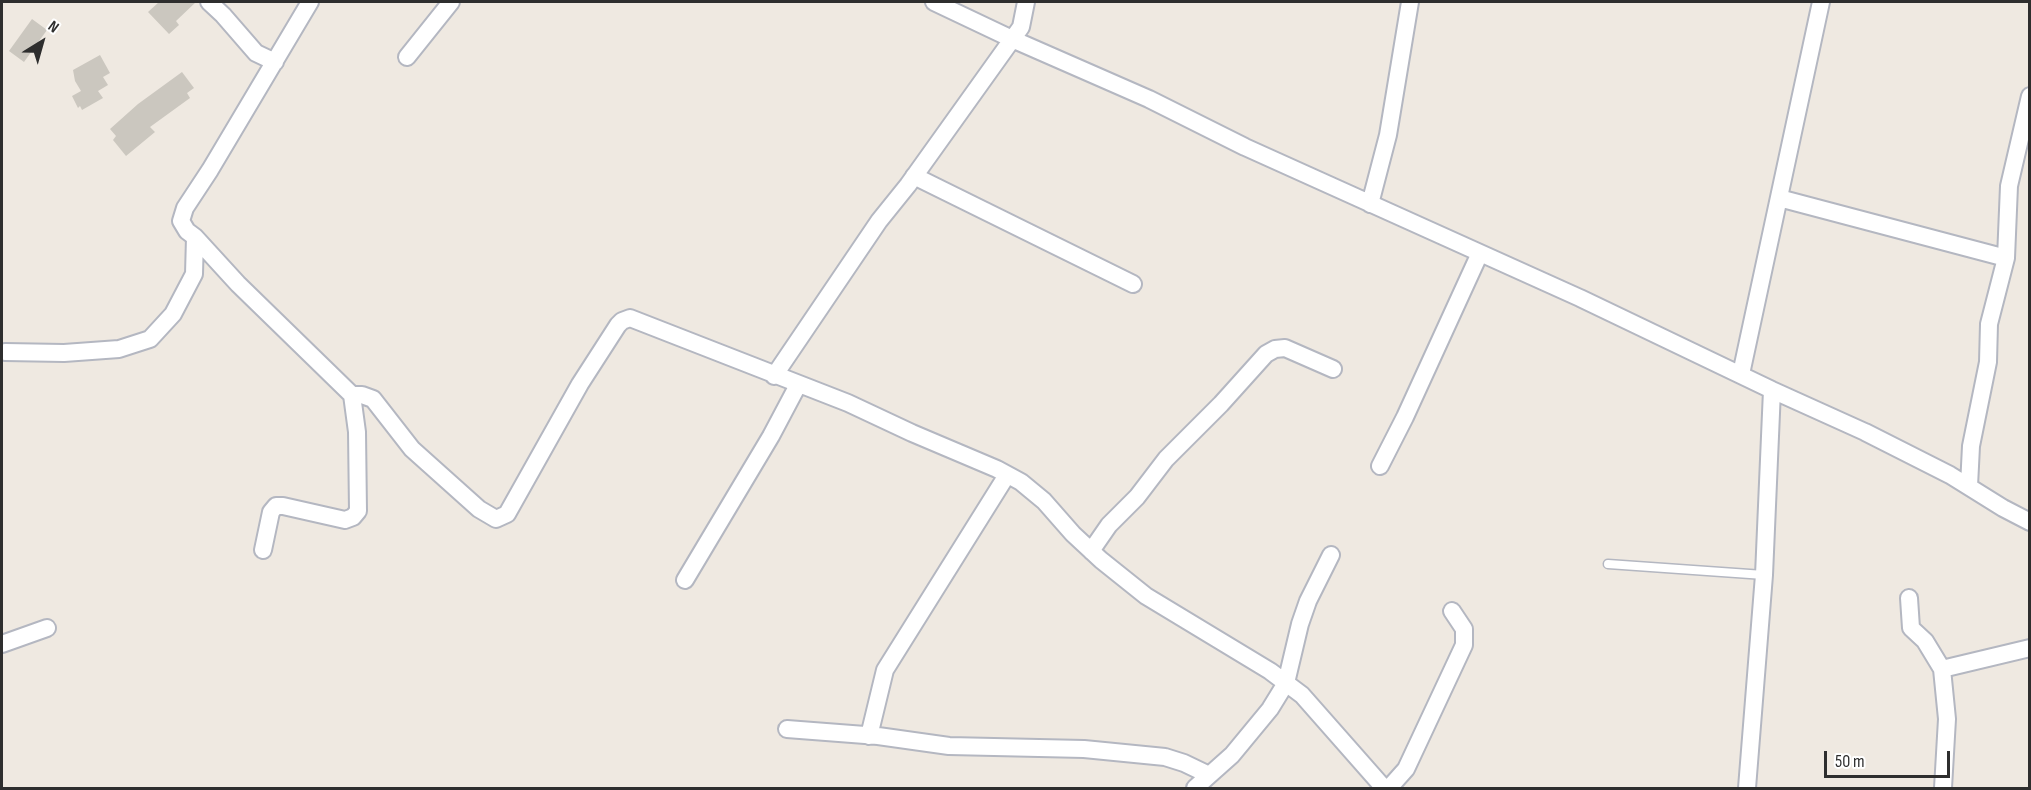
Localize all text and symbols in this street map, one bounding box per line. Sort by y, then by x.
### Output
north arrow [12,12,72,72]
text: N [44,17,62,37]
scale bar [1827,739,1953,777]
text: 50 m [1835,751,1865,772]

